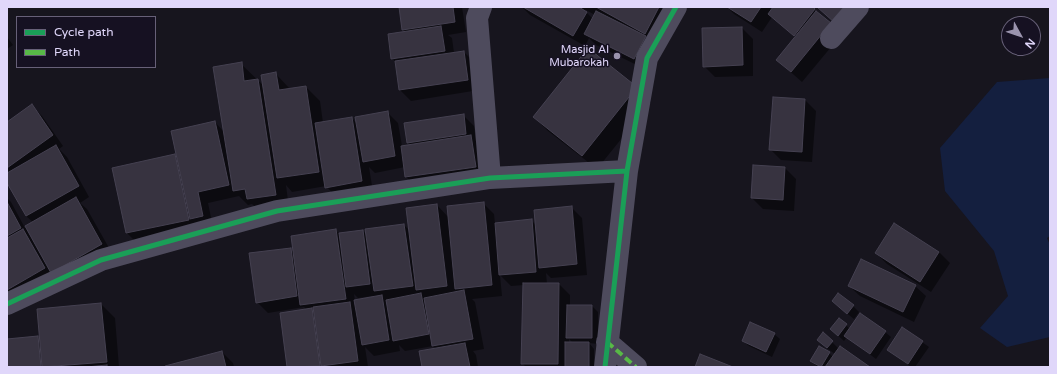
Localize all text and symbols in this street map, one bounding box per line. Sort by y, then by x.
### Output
legend [16,16,156,68]
north arrow [1001,16,1041,56]
text: Cycle path [54,25,113,39]
text: N [1022,36,1038,51]
place label: Masjid Al Mubarokah [549,43,609,69]
text: Path [54,45,80,59]
marker: Masjid Al Mubarokah [612,51,622,61]

